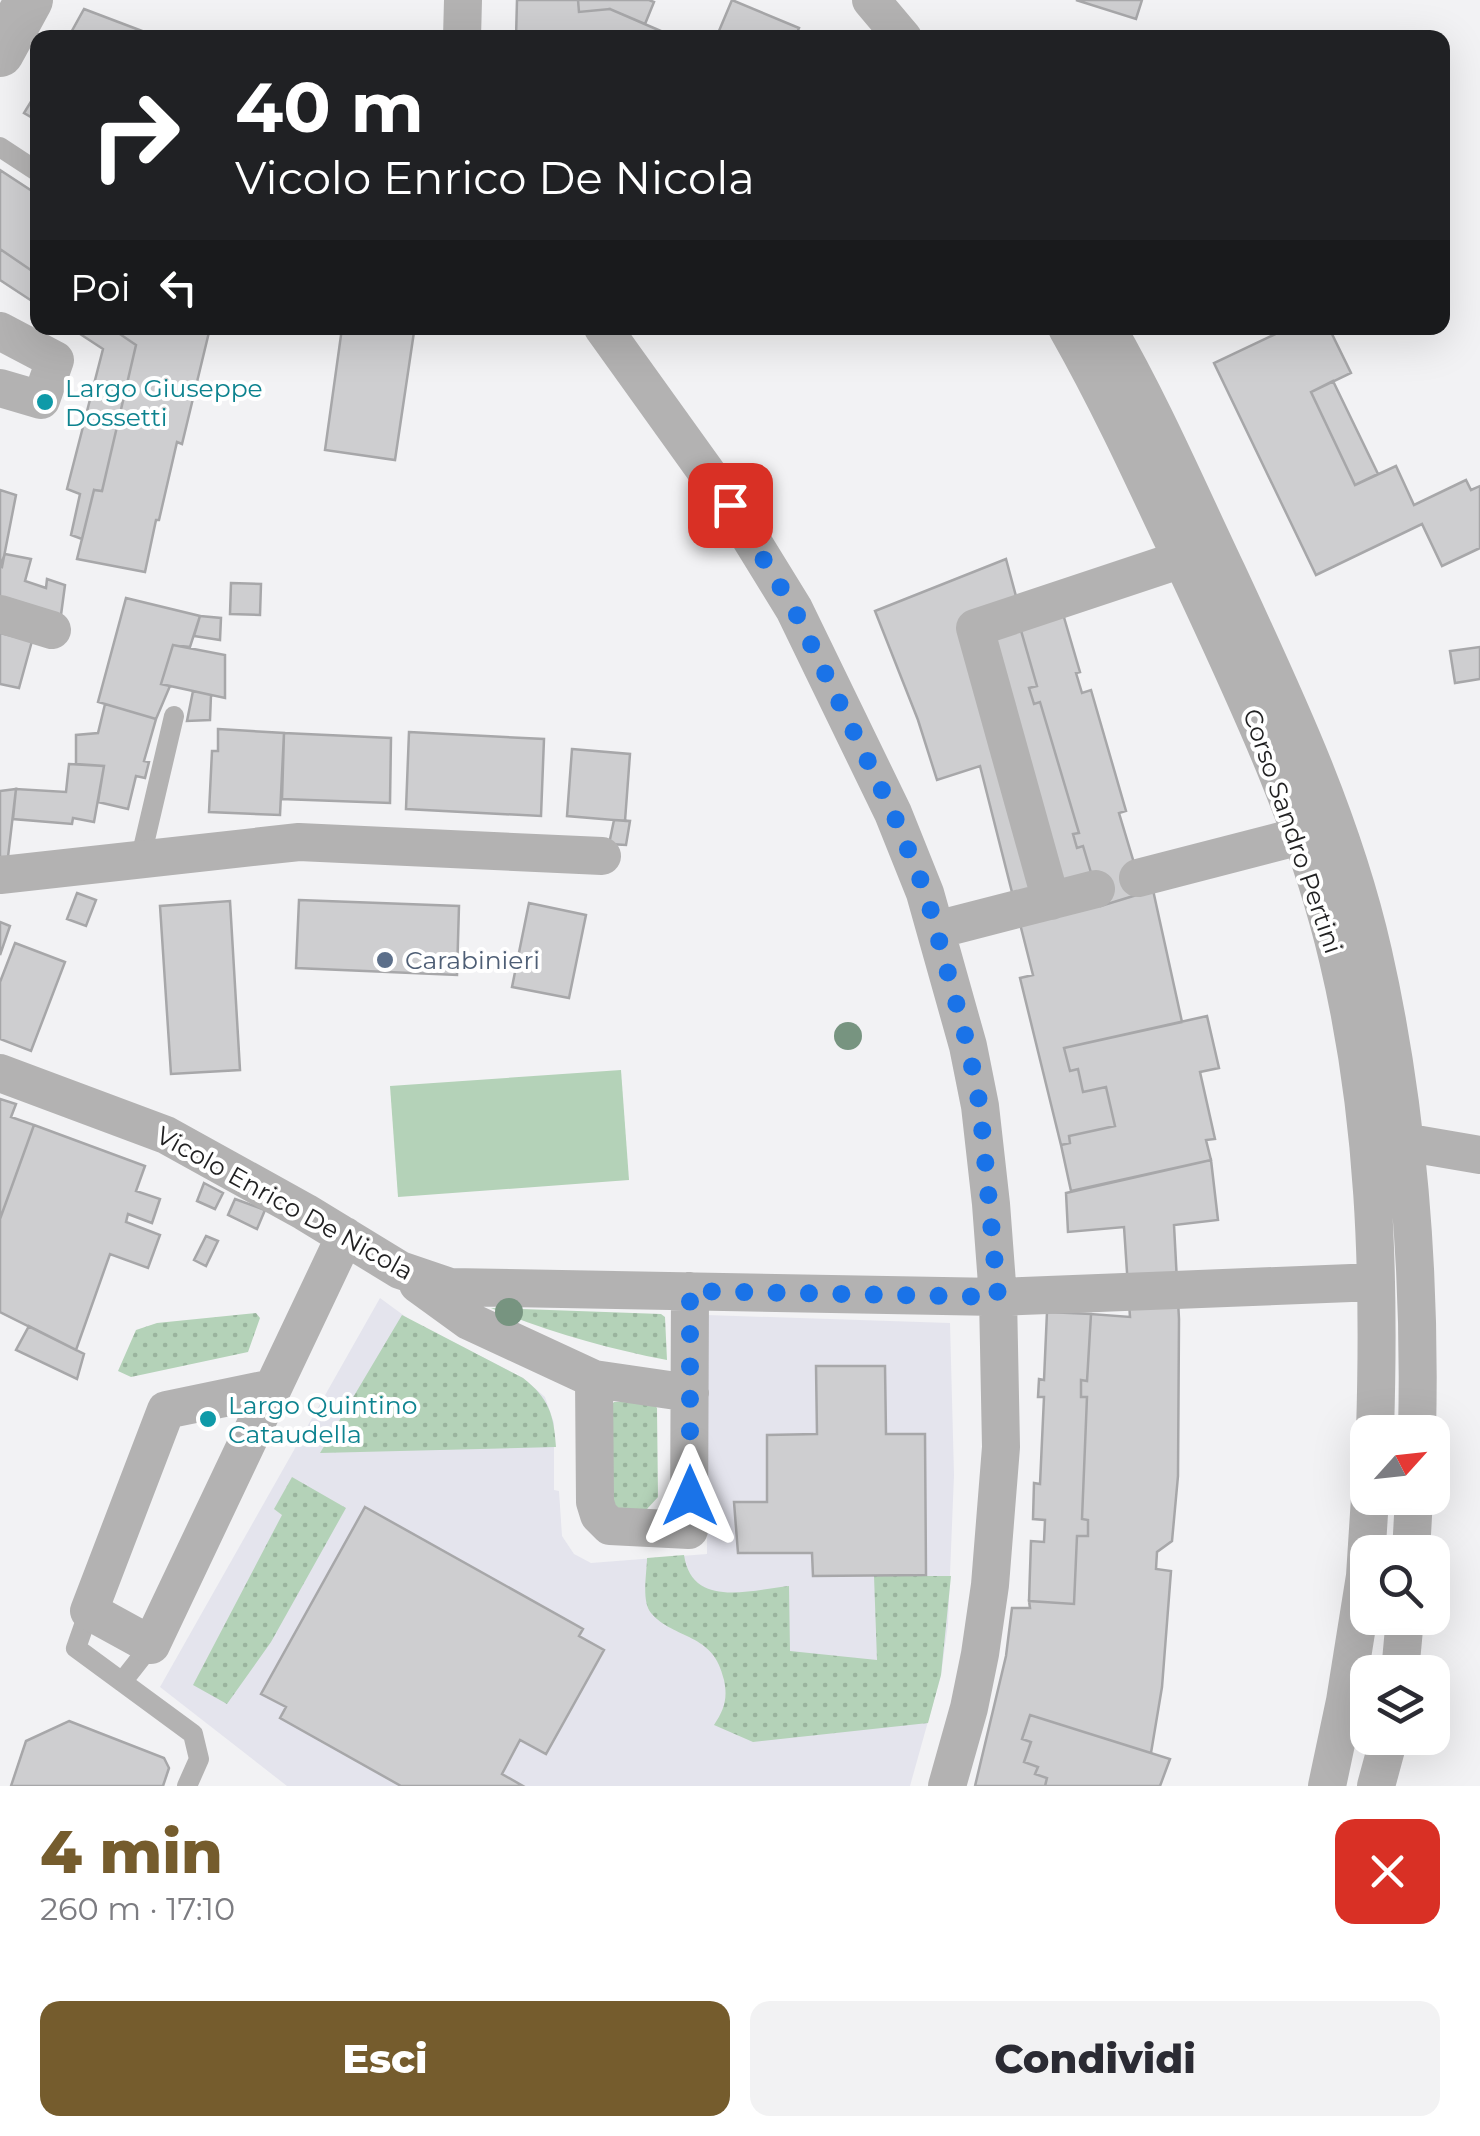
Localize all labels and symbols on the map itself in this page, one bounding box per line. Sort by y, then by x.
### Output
place label: Largo Giuseppe Dossetti [65,373,263,432]
marker: Largo Giuseppe Dossetti [34,391,56,413]
pin [688,463,773,548]
street label: Corso Sandro Pertini [1237,705,1349,957]
place label: Carabinieri [405,945,540,975]
marker: Carabinieri [374,949,396,971]
street label: Vicolo Enrico De Nicola [151,1120,419,1286]
place label: Largo Quintino Cataudella [228,1390,417,1449]
marker: Largo Quintino Cataudella [197,1408,219,1430]
north arrow [1350,1415,1450,1515]
position arrow [638,1444,742,1548]

